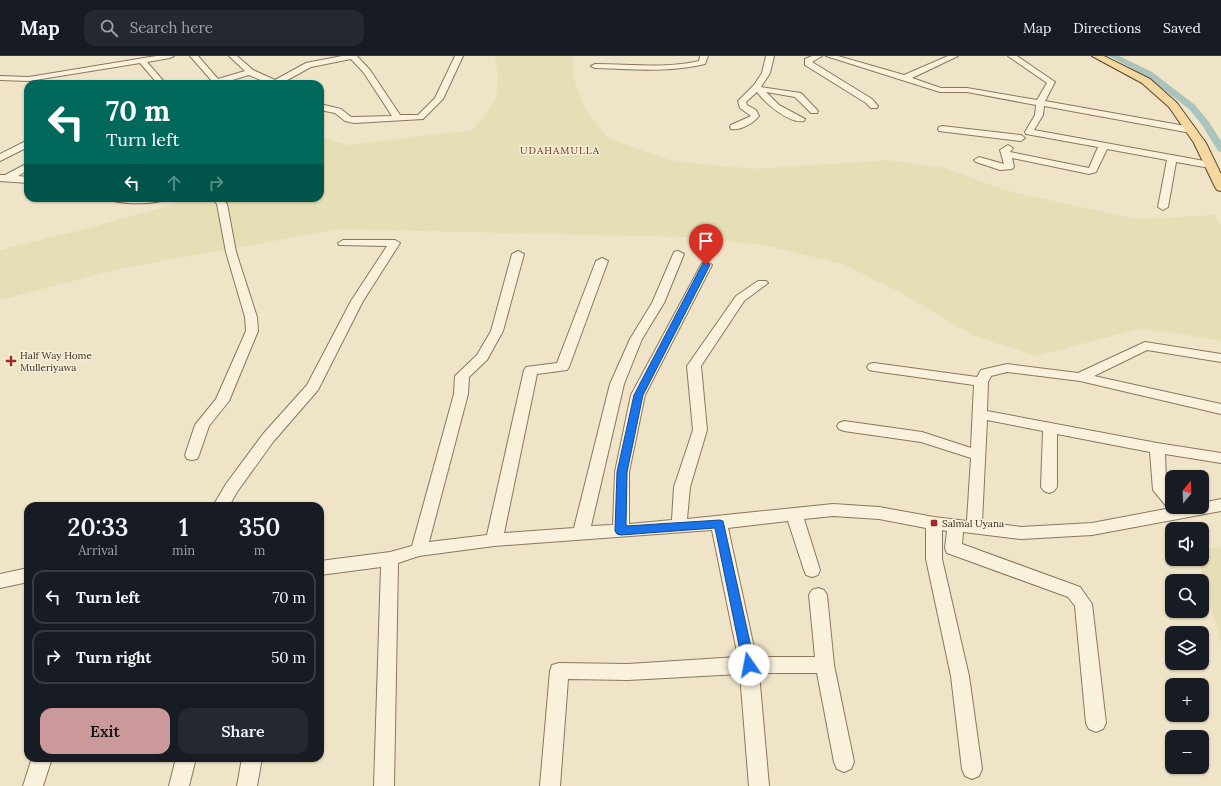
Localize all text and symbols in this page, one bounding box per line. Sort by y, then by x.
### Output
search box [84,10,364,46]
text: Map [20,16,60,40]
icon: search [98,17,120,39]
text: Search here [130,18,213,37]
text: Map [1023,19,1051,37]
text: Directions [1073,19,1141,37]
text: Saved [1163,19,1201,37]
text: 70 m [106,93,170,129]
icon: left [40,96,92,148]
text: Turn left [106,128,179,151]
district label: UDAHAMULLA [520,144,600,157]
icon: left [121,172,143,194]
icon: ahead [163,172,185,194]
icon: right [205,172,227,194]
pin [689,224,723,265]
icon: arrive [695,230,717,252]
place label: Half Way Home Mulleriyawa [20,349,93,374]
marker: Half Way Home Mulleriyawa [5,355,17,367]
north arrow [1165,470,1209,514]
map controls [1165,470,1209,774]
text: 20:33 [68,512,128,543]
text: 1 [179,512,188,543]
text: 350 [239,512,280,543]
place label: Salmal Uyana [942,517,1004,530]
marker: Salmal Uyana [929,518,939,528]
button: sound [1165,522,1209,566]
text: Arrival [78,542,118,559]
text: min [172,542,195,559]
text: m [254,542,265,559]
button: search [1165,574,1209,618]
icon: left [42,586,64,608]
text: Turn left [76,588,140,607]
text: 70 m [272,588,306,607]
button: layers [1165,626,1209,670]
position arrow [728,644,770,686]
icon: right [42,646,64,668]
text: Turn right [76,648,152,667]
text: 50 m [271,648,306,667]
button: + [1165,678,1209,722]
button: Exit [40,708,170,754]
button: Share [178,708,308,754]
button: − [1165,730,1209,774]

